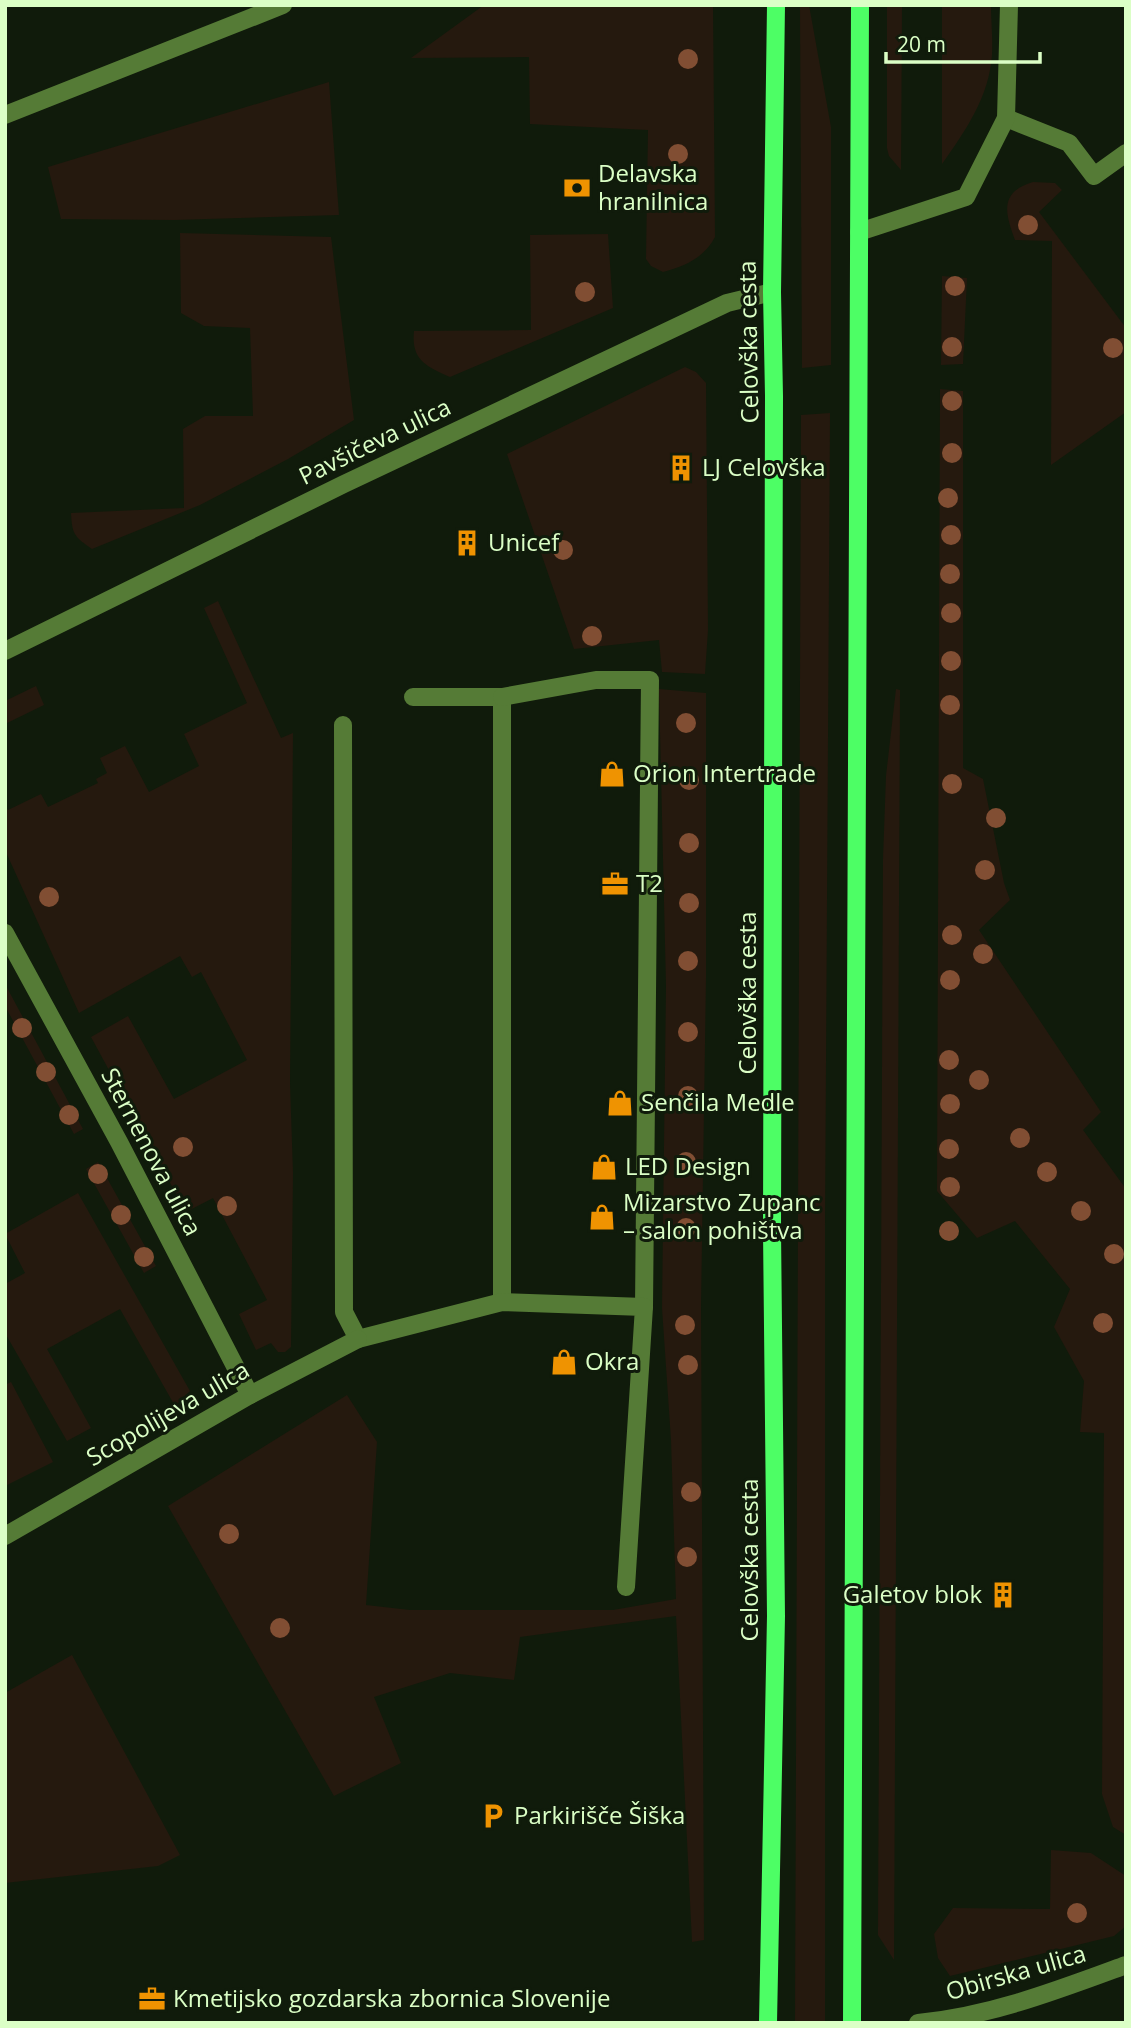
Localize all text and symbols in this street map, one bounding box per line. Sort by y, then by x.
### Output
scale bar [886,21,1040,65]
text: 20 m [897,30,946,58]
place label: Delavska hranilnica [598,156,708,217]
bank icon: Delavska hranilnica [562,173,592,203]
street label: Celovška cesta [730,260,765,424]
street label: Pavšičeva ulica [293,390,456,492]
place label: LJ Celovška [702,450,826,483]
building icon: LJ Celovška [666,453,696,483]
place label: Unicef [488,525,561,558]
building icon: Unicef [452,528,482,558]
place label: Orion Intertrade [633,756,816,789]
shop icon: Orion Intertrade [597,759,627,789]
place label: T2 [636,866,663,899]
office icon: T2 [600,869,630,899]
street label: Celovška cesta [730,912,763,1075]
street label: Sternenova ulica [94,1062,210,1241]
place label: Senčila Medle [641,1085,795,1118]
shop icon: Senčila Medle [605,1088,635,1118]
place label: LED Design [625,1149,751,1182]
shop icon: LED Design [589,1152,619,1182]
place label: Mizarstvo Zupanc – salon pohištva [623,1185,820,1246]
shop icon: Mizarstvo Zupanc – salon pohištva [587,1202,617,1232]
place label: Okra [585,1344,639,1377]
shop icon: Okra [549,1347,579,1377]
street label: Scopolijeva ulica [80,1353,255,1473]
street label: Celovška cesta [732,1479,765,1642]
place label: Galetov blok [843,1577,982,1610]
building icon: Galetov blok [988,1580,1018,1610]
place label: Parkirišče Šiška [514,1798,685,1831]
parking icon: Parkirišče Šiška [478,1801,508,1831]
street label: Obirska ulica [942,1936,1090,2007]
place label: Kmetijsko gozdarska zbornica Slovenije [173,1981,610,2014]
office icon: Kmetijsko gozdarska zbornica Slovenije [137,1984,167,2014]

